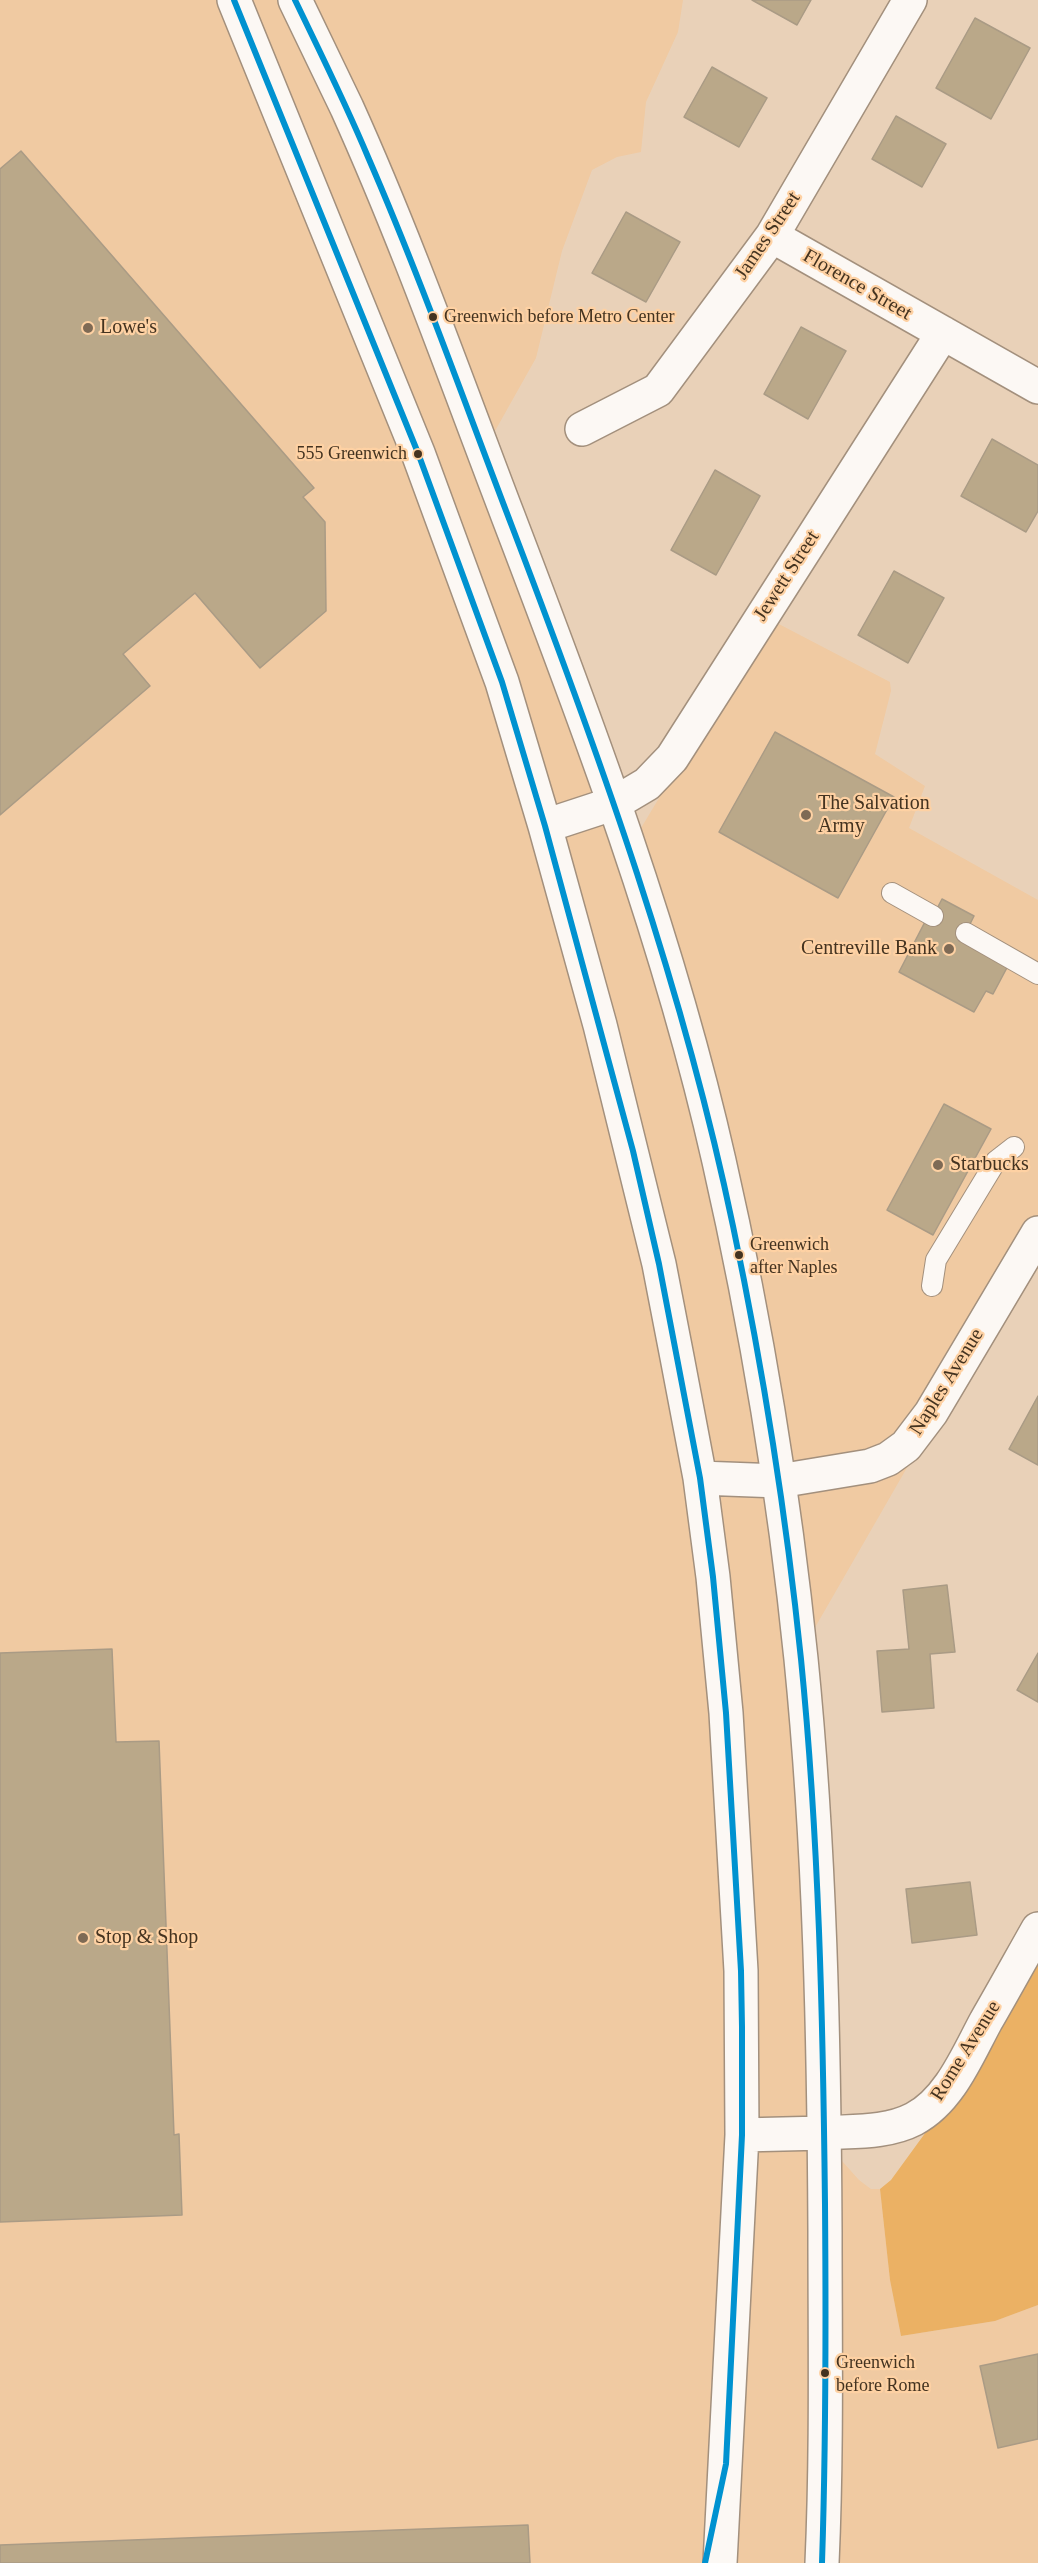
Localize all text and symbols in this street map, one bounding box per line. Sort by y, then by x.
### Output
street label: James Street [730,188,806,284]
street label: Florence Street [798,244,916,326]
place label: Greenwich before Metro Center [444,306,674,328]
marker: Greenwich before Metro Center [427,311,439,323]
place label: Lowe's [100,316,157,340]
marker: Lowe's [81,321,95,335]
place label: 555 Greenwich [297,443,407,465]
marker: 555 Greenwich [412,448,424,460]
street label: Jewett Street [749,526,825,626]
place label: The Salvation Army [818,792,930,839]
marker: The Salvation Army [799,808,813,822]
place label: Centreville Bank [801,937,937,961]
marker: Centreville Bank [942,942,956,956]
place label: Starbucks [950,1153,1029,1177]
marker: Starbucks [931,1158,945,1172]
place label: Greenwich after Naples [750,1234,837,1276]
marker: Greenwich after Naples [733,1249,745,1261]
street label: Naples Avenue [905,1324,989,1440]
place label: Stop & Shop [95,1926,198,1950]
marker: Stop & Shop [76,1931,90,1945]
street label: Rome Avenue [926,1997,1006,2105]
place label: Greenwich before Rome [836,2352,929,2394]
marker: Greenwich before Rome [819,2367,831,2379]

